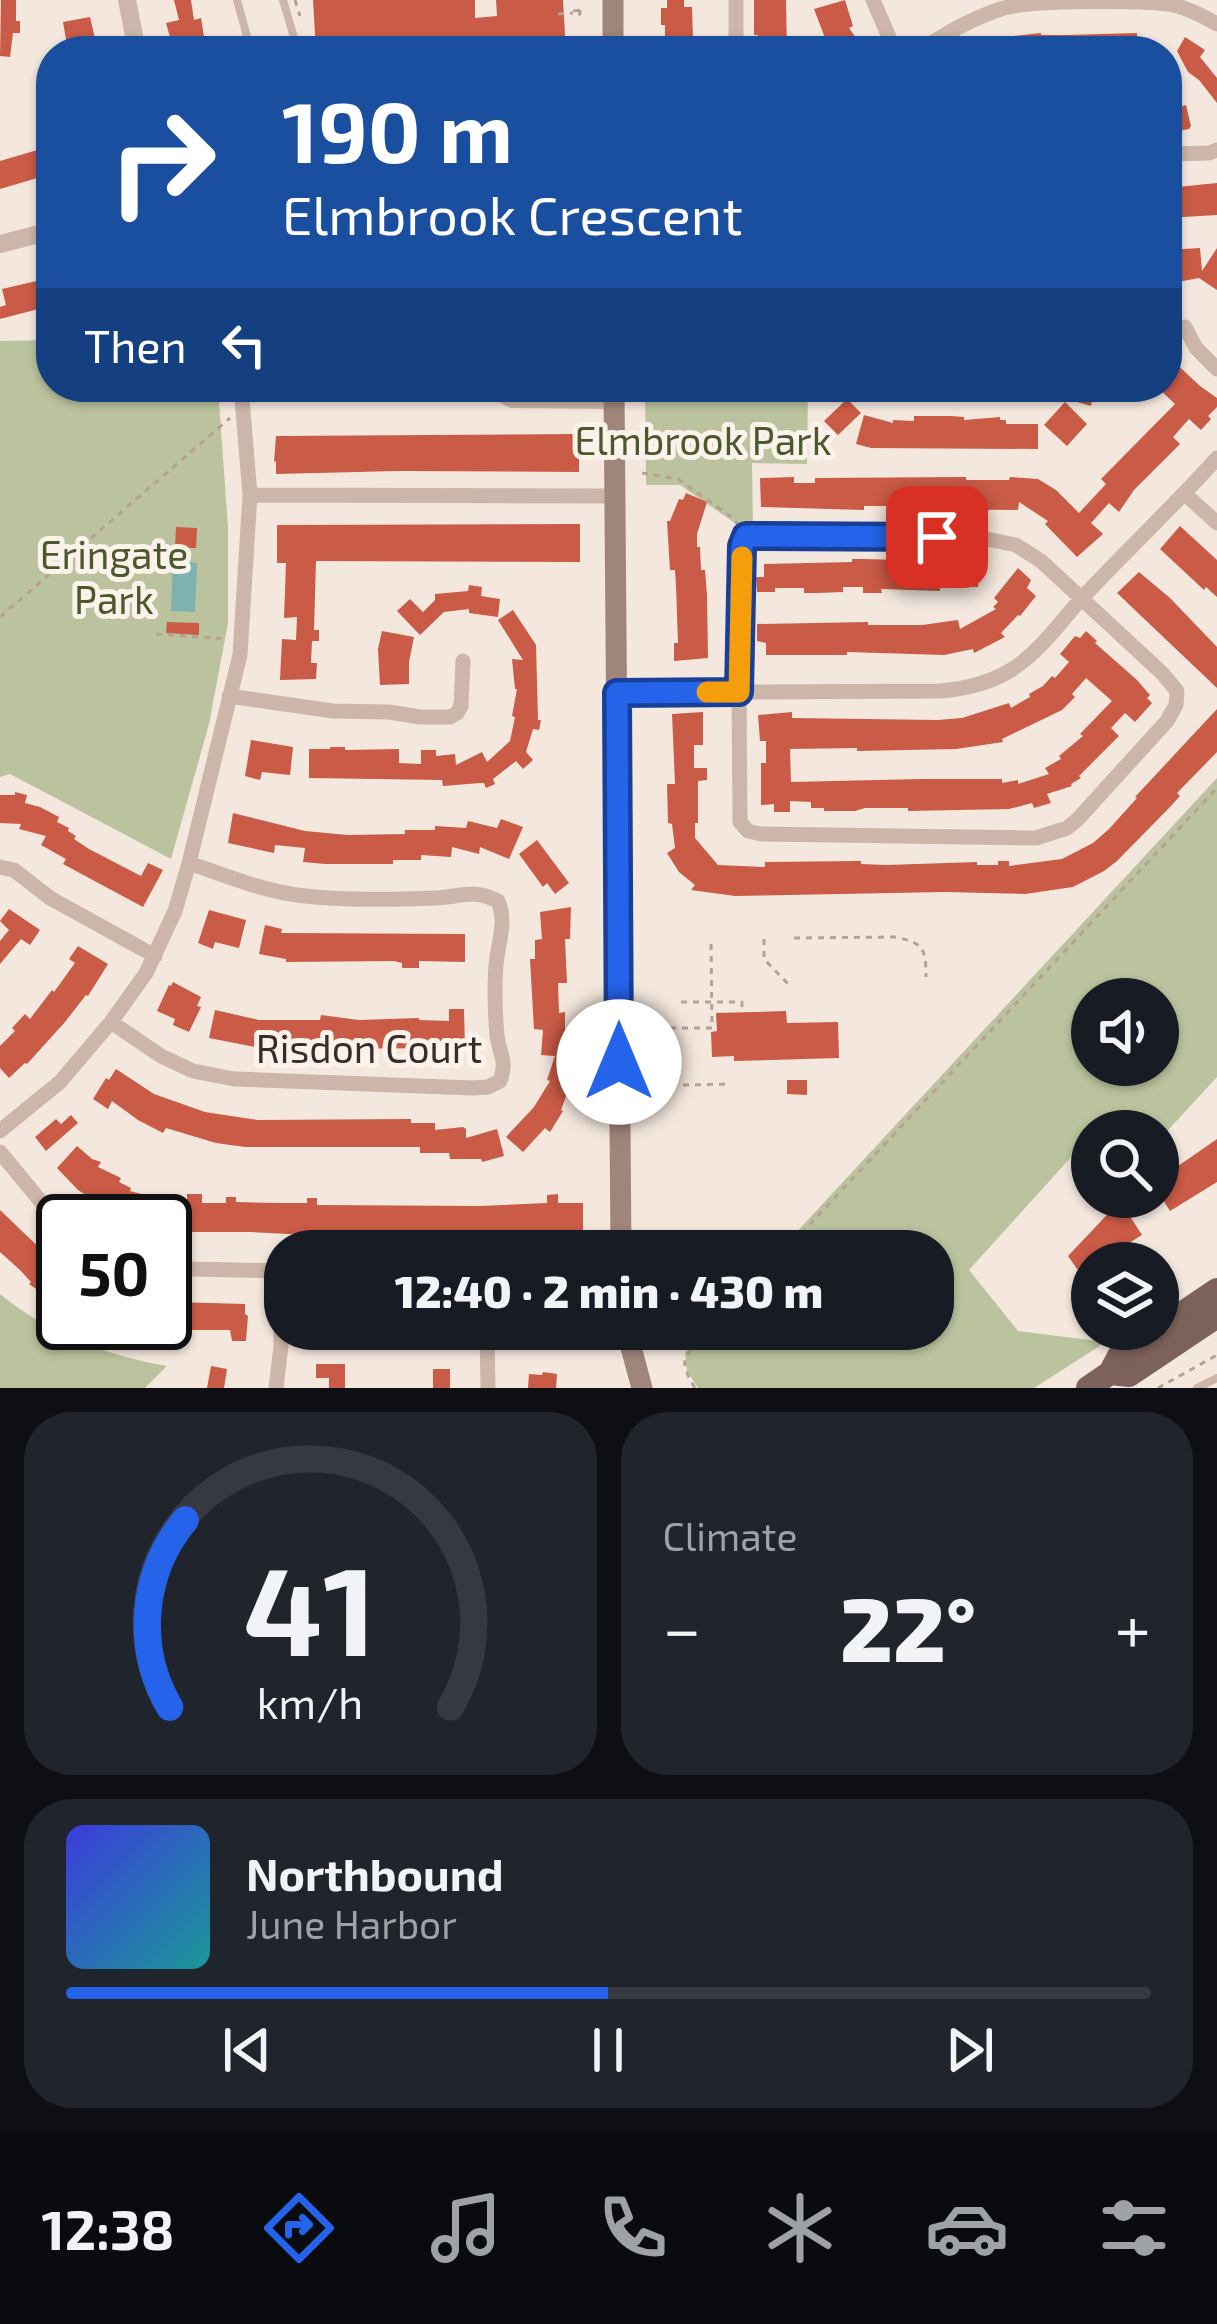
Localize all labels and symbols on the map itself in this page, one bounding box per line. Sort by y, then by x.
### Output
park label: Elmbrook Park [574,416,832,463]
pin [886,486,988,588]
park label: Eringate Park [40,530,188,622]
position arrow [556,999,682,1125]
street label: Risdon Court [256,1024,482,1071]
speed limit sign: 50 [36,1194,192,1350]

